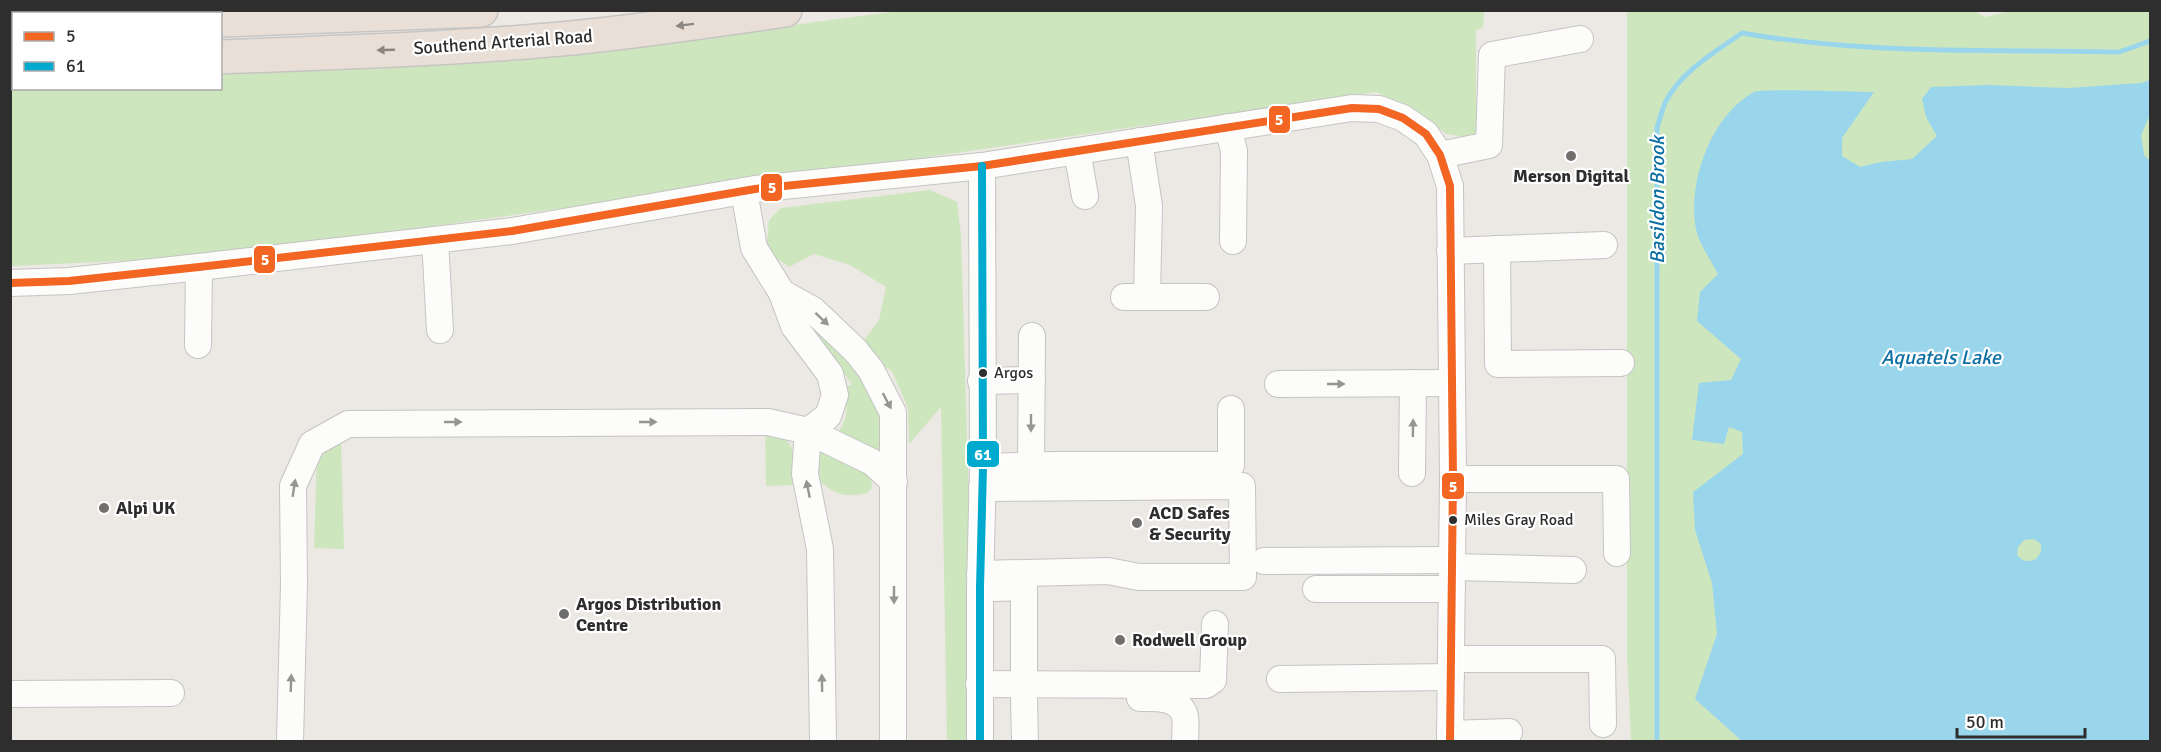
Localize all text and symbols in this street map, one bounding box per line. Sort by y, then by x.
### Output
legend [12,12,222,90]
one-way arrow [676,20,695,30]
text: 5 [66,25,76,47]
street label: Southend Arterial Road [413,25,593,59]
one-way arrow [377,45,396,54]
text: 61 [66,55,85,77]
line badge: 5 [1268,105,1291,134]
text: 5 [1275,110,1283,130]
water label: Basildon Brook [1645,134,1670,264]
marker: Merson Digital [1564,149,1578,163]
place label: Merson Digital [1513,165,1629,187]
line badge: 5 [760,173,783,202]
text: 5 [768,178,776,198]
line badge: 5 [253,245,276,274]
text: 5 [261,250,269,270]
one-way arrow [814,312,829,326]
water label: Aquatels Lake [1881,345,2002,370]
place label: Argos [994,363,1033,383]
marker: Argos [977,367,989,379]
one-way arrow [1327,379,1346,389]
one-way arrow [882,393,892,410]
one-way arrow [1027,414,1036,433]
one-way arrow [443,417,462,427]
one-way arrow [638,417,657,427]
one-way arrow [1408,418,1418,437]
line badge: 61 [966,440,1000,468]
text: 61 [974,445,992,465]
line badge: 5 [1441,472,1465,500]
text: 5 [1449,477,1457,497]
one-way arrow [290,479,299,498]
one-way arrow [803,480,812,499]
place label: Alpi UK [116,497,176,519]
marker: Alpi UK [97,501,111,515]
place label: ACD Safes & Security [1149,502,1231,545]
place label: Miles Gray Road [1464,510,1574,530]
marker: Miles Gray Road [1447,514,1459,526]
marker: ACD Safes & Security [1130,516,1144,530]
one-way arrow [889,585,899,604]
place label: Argos Distribution Centre [576,593,721,636]
marker: Argos Distribution Centre [557,607,571,621]
place label: Rodwell Group [1132,629,1247,651]
marker: Rodwell Group [1113,633,1127,647]
one-way arrow [287,674,296,693]
one-way arrow [817,674,827,693]
scale bar [1957,701,2084,739]
text: 50 m [1966,711,2004,733]

